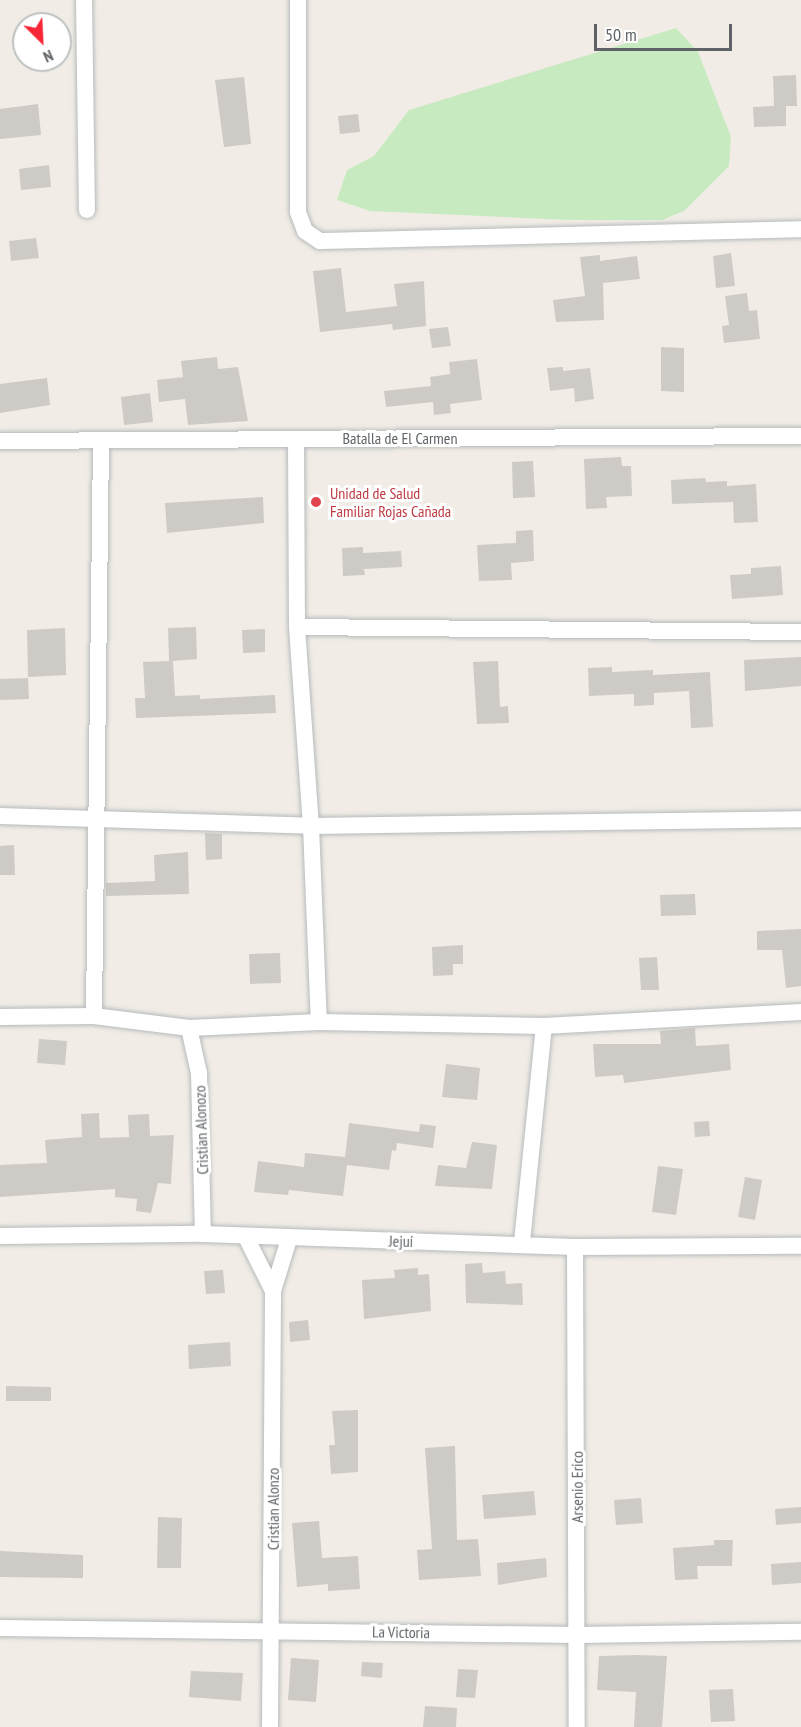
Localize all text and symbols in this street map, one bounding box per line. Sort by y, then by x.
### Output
north arrow [12,12,72,72]
scale bar [597,12,735,50]
text: 50 m [605,23,637,46]
text: N [41,46,57,68]
street label: Batalla de El Carmen [343,428,457,448]
place label: Unidad de Salud Familiar Rojas Cañada [330,483,451,521]
marker: Unidad de Salud Familiar Rojas Cañada [307,493,325,511]
street label: Cristian Alonozo [190,1085,212,1175]
street label: Jejuí [389,1231,413,1251]
street label: Arsenio Erico [567,1451,587,1523]
street label: Cristian Alonzo [263,1468,283,1550]
street label: La Victoria [372,1622,430,1642]

